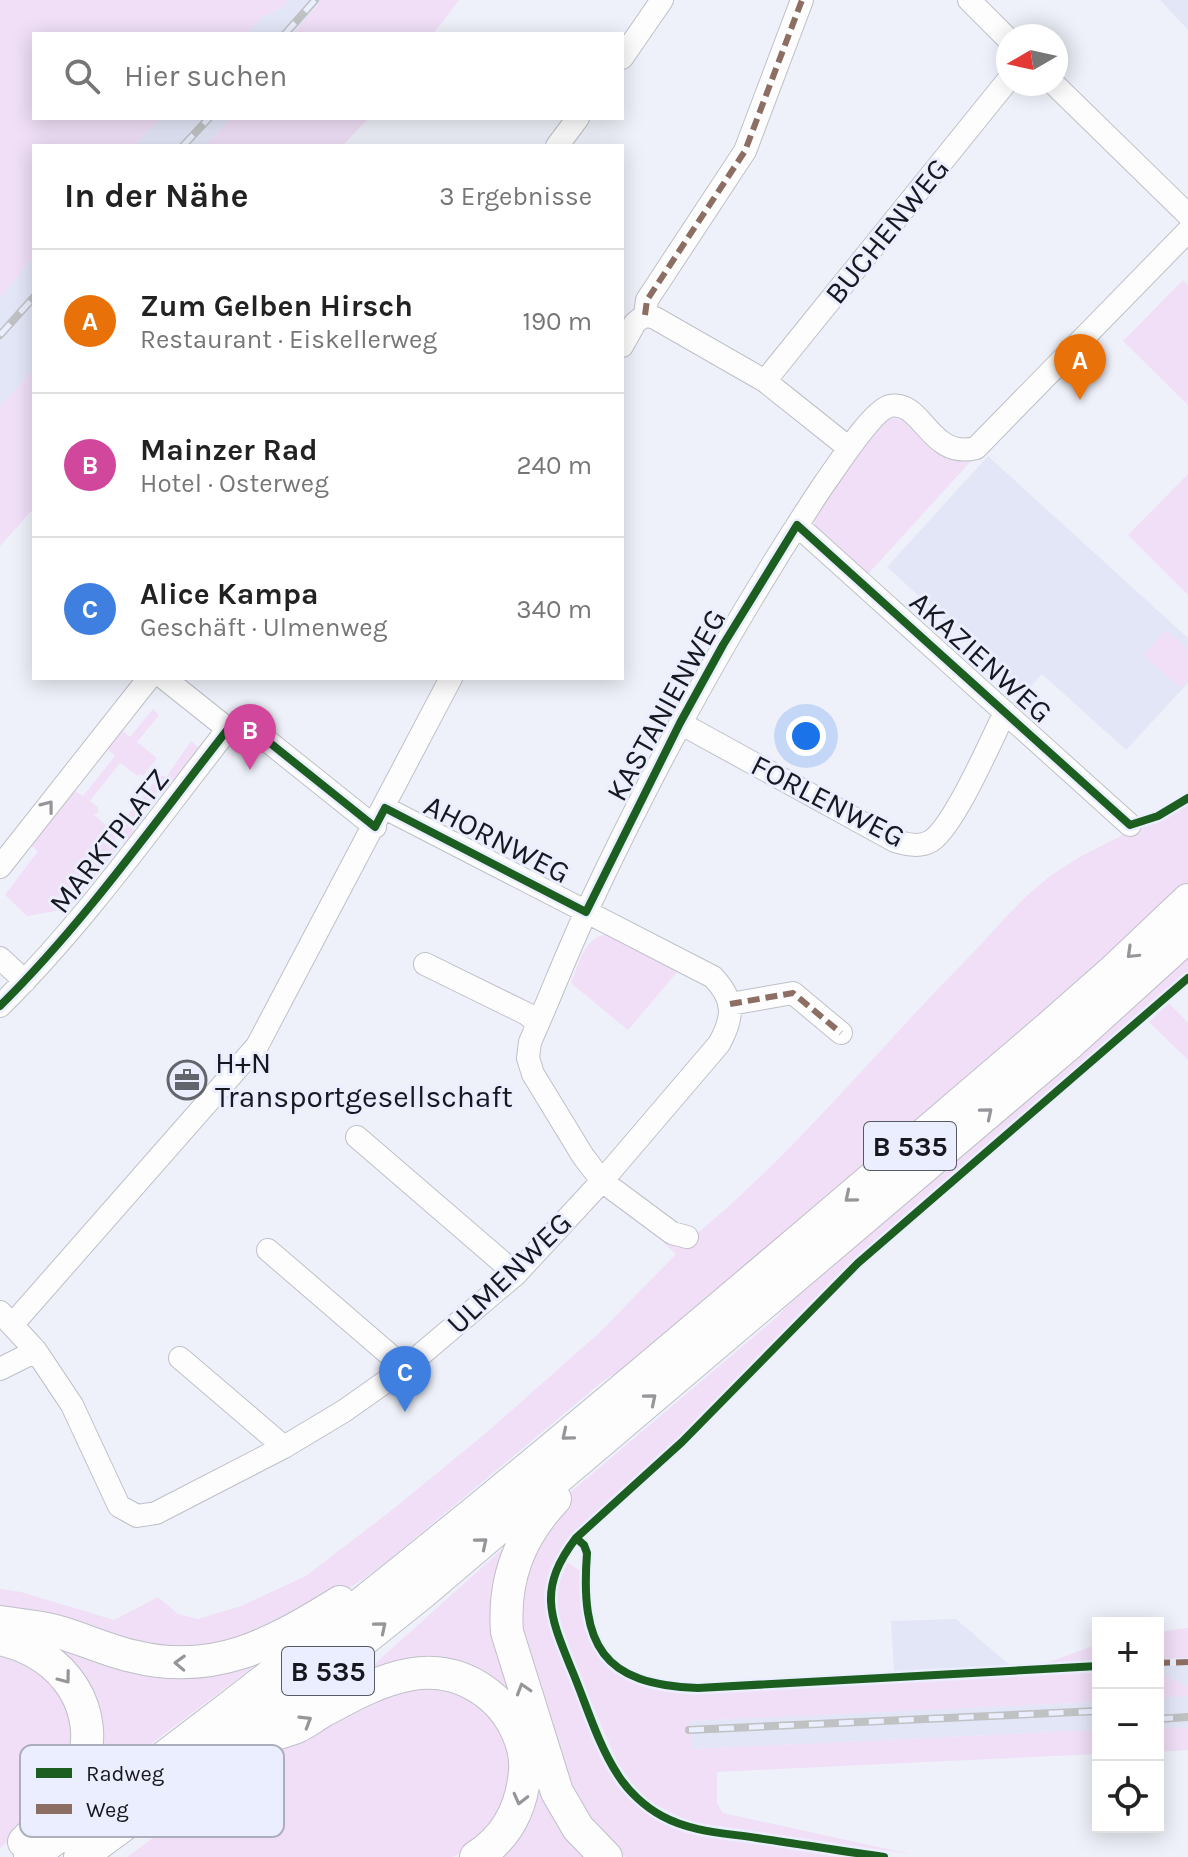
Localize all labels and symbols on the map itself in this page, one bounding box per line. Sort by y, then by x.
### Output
north arrow [996,24,1068,96]
street label: BUCHENWEG [817,151,957,311]
pin: A [1054,334,1106,400]
street label: AKAZIENWEG [902,584,1060,730]
street label: KASTANIENWEG [598,603,734,807]
pin: B [224,704,276,770]
your location [786,716,826,756]
street label: FORLENWEG [745,747,911,855]
street label: MARKTPLATZ [41,761,177,921]
street label: AHORNWEG [418,787,576,891]
one-way arrow [39,800,53,815]
one-way arrow [1126,944,1141,958]
place label: H+N Transportgesellschaft [215,1045,513,1115]
office icon: H+N Transportgesellschaft [166,1059,208,1101]
one-way arrow [978,1108,993,1123]
road number: B 535 [864,1122,956,1170]
one-way arrow [845,1187,859,1202]
street label: ULMENWEG [439,1205,579,1341]
pin: C [379,1346,431,1412]
one-way arrow [642,1394,656,1409]
one-way arrow [562,1425,576,1440]
one-way arrow [473,1538,487,1553]
one-way arrow [372,1622,386,1637]
road number: B 535 [282,1647,374,1695]
one-way arrow [173,1654,186,1671]
one-way arrow [56,1669,70,1684]
one-way arrow [517,1683,533,1697]
one-way arrow [297,1715,312,1731]
legend [20,1745,284,1837]
text: Radweg [86,1761,165,1787]
one-way arrow [512,1792,529,1806]
text: Weg [86,1797,129,1823]

